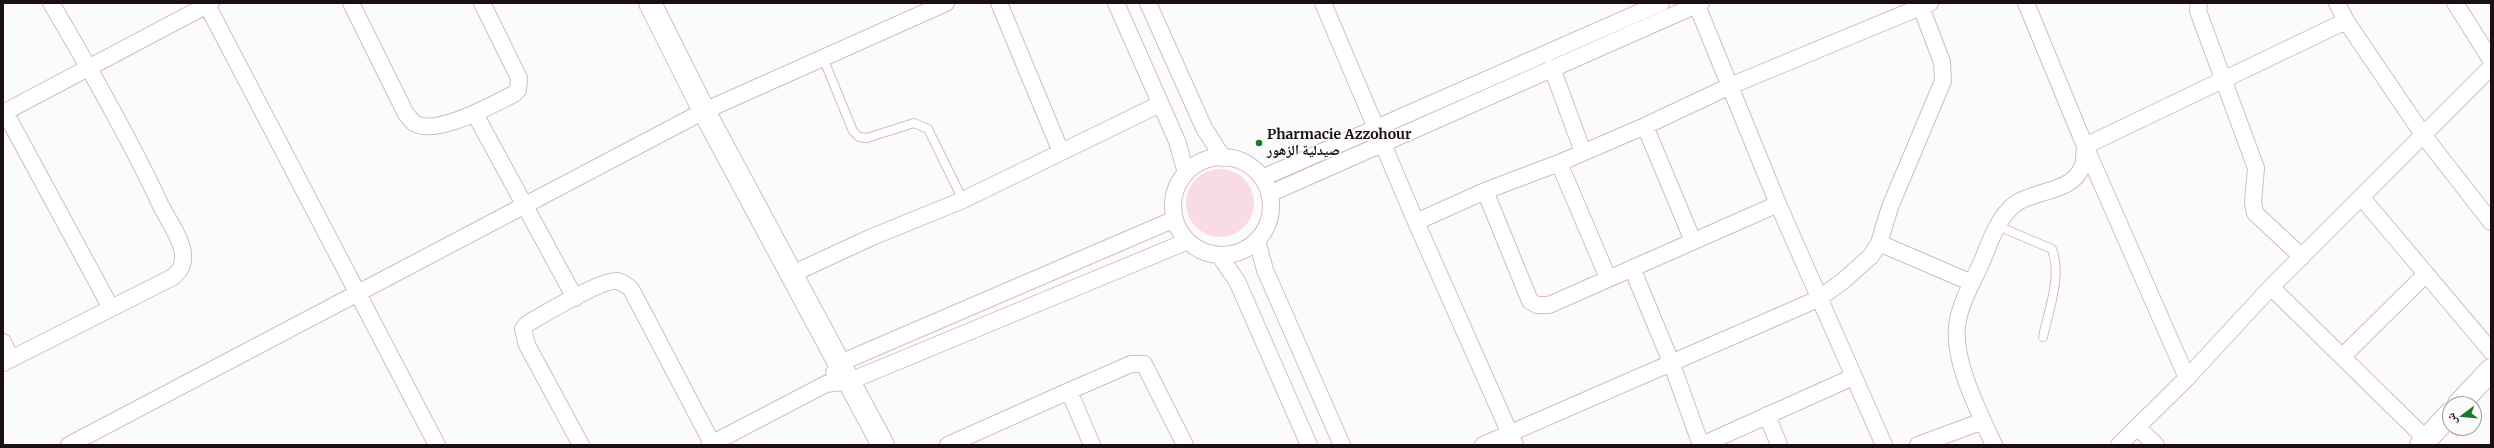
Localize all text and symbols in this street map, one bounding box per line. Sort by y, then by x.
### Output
place label: Pharmacie Azzohour صيدلية الزهور [1267,127,1411,160]
marker: Pharmacie Azzohour صيدلية الزهور [1254,138,1264,148]
north arrow [2442,396,2482,436]
text: ش [2443,412,2460,427]

